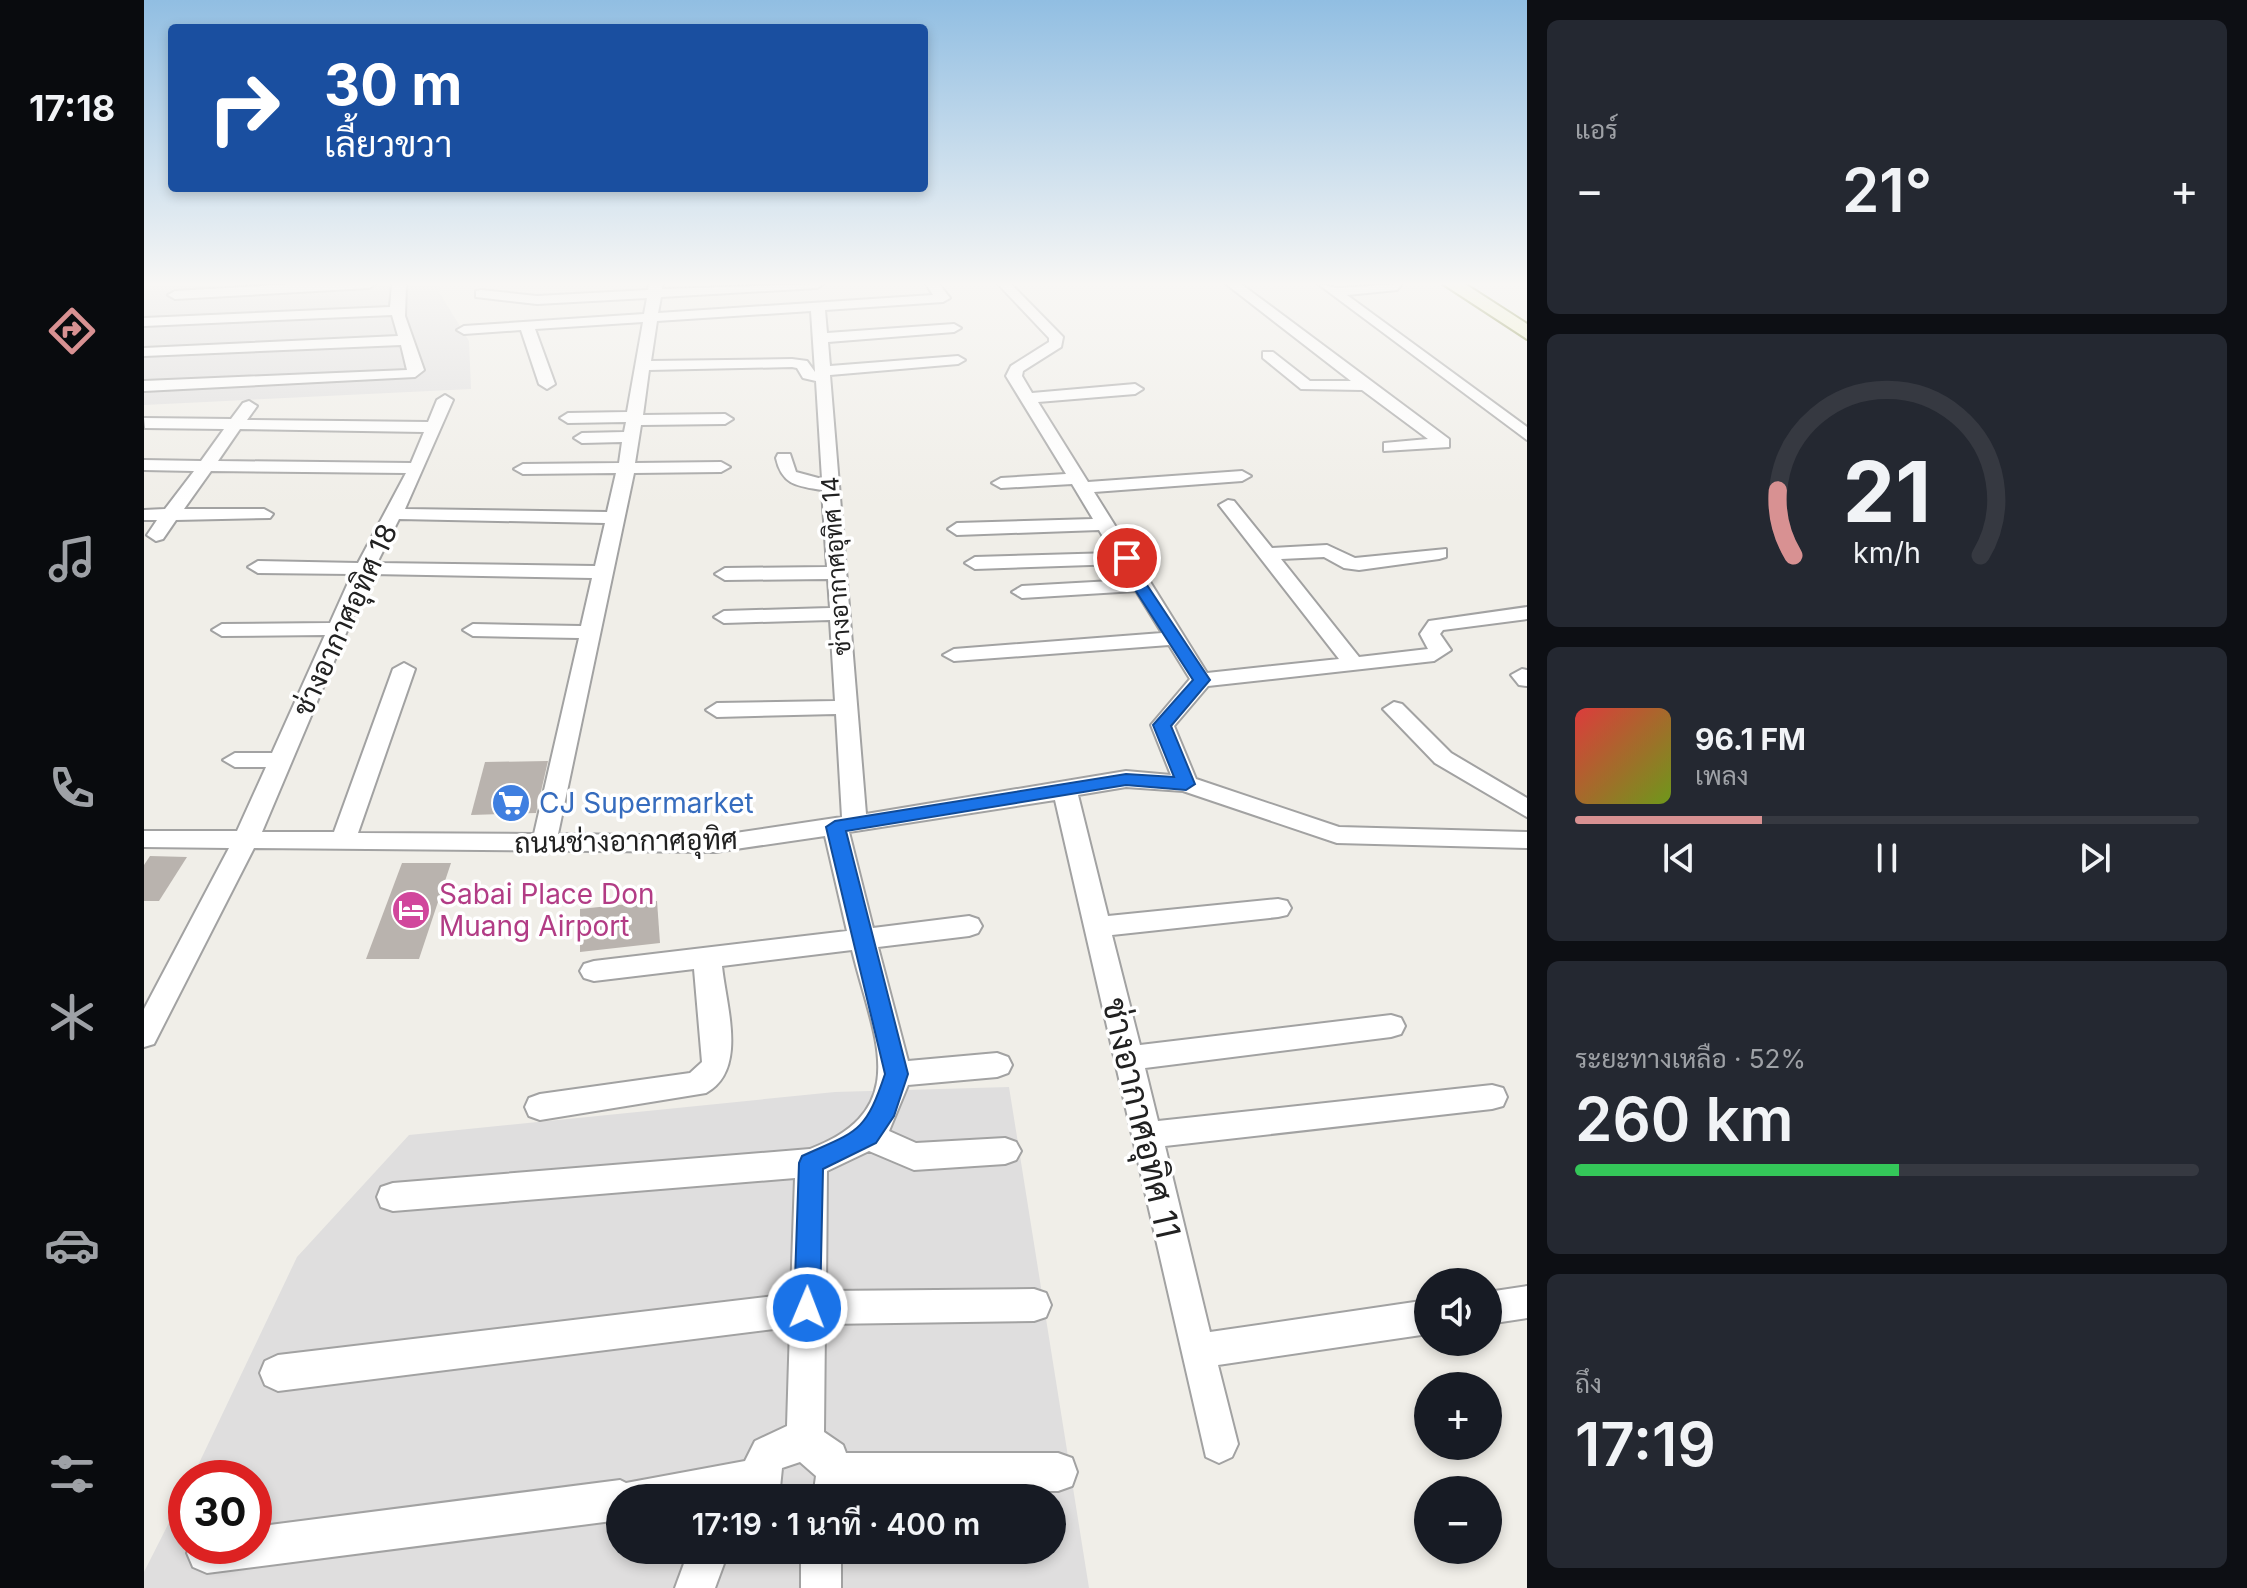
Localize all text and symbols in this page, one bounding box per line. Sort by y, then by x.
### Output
text: 30 m [324,51,462,119]
icon: right [192,56,296,160]
text: 17:18 [29,86,115,130]
text: แอร์ [1575,114,1618,145]
text: เลี้ยวขวา [324,122,452,166]
text: 21° [1842,154,1932,226]
text: − [1575,163,1604,217]
text: + [2170,163,2199,217]
icon: directions [44,303,100,359]
text: 21 [1843,441,1931,542]
street label: ช่างอากาศอุทิศ 14 [815,476,859,656]
street label: ช่างอากาศอุทิศ 18 [286,519,407,723]
pin [1093,524,1161,592]
icon: music [44,531,100,587]
icon: arrive [1105,536,1149,580]
text: km/h [1853,536,1921,571]
text: 96.1 FM [1695,721,1806,757]
icon: phone [44,760,100,816]
text: เพลง [1695,760,1749,791]
supermarket icon: CJ Supermarket [490,782,532,824]
place label: CJ Supermarket [539,786,754,820]
street label: ถนนช่างอากาศอุทิศ [514,822,738,863]
icon: previous [1657,836,1701,880]
icon: pause [1865,836,1909,880]
icon: next [2073,836,2117,880]
place label: Sabai Place Don Muang Airport [439,877,655,943]
hotel icon: Sabai Place Don Muang Airport [390,889,432,931]
icon: climate [44,989,100,1045]
street label: ช่างอากาศอุทิศ 11 [1091,994,1190,1243]
text: ระยะทางเหลือ · 52% [1575,1043,1806,1074]
text: 260 km [1575,1083,1794,1155]
icon: car [44,1217,100,1273]
position arrow [765,1266,849,1350]
map controls [1414,1268,1502,1564]
button: sound [1414,1268,1502,1356]
text: ถึง [1575,1368,1602,1399]
button: + [1414,1372,1502,1460]
text: 17:19 [1575,1408,1716,1480]
icon: filters [44,1446,100,1502]
speed limit sign: 30 [168,1460,272,1564]
button: − [1414,1476,1502,1564]
text: 17:19 · 1 นาที · 400 m [692,1506,980,1542]

